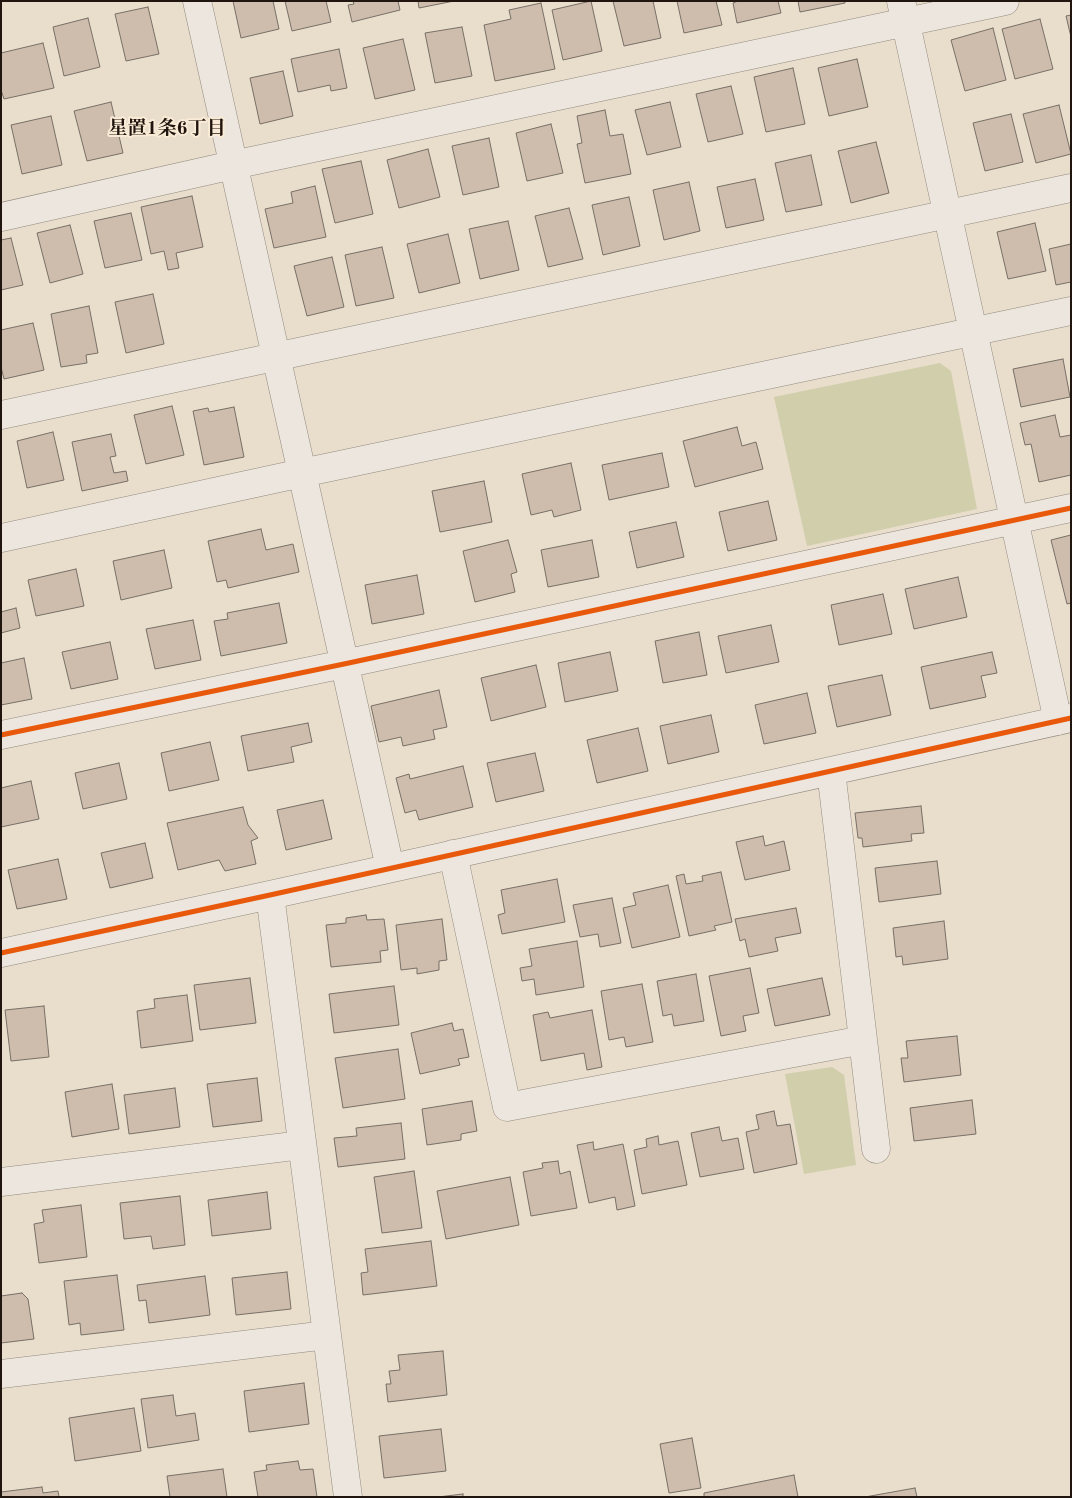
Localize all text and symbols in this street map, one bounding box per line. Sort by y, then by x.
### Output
district label: 星置1条6丁目 [108,118,226,140]

